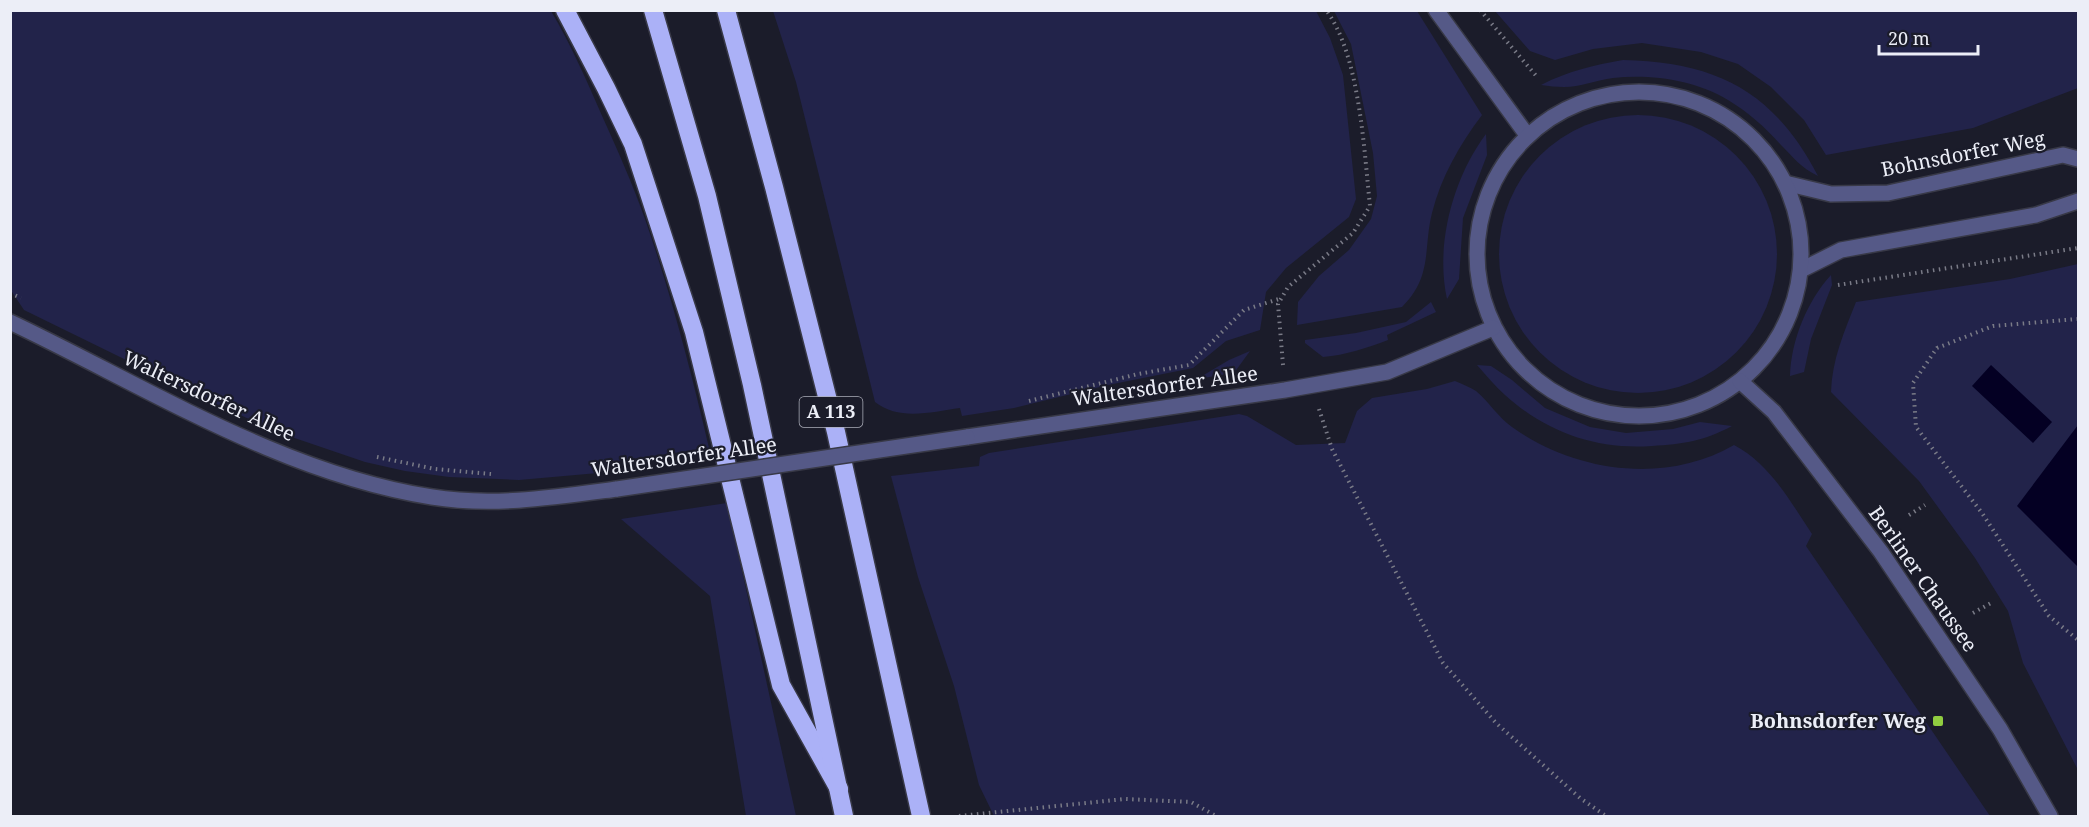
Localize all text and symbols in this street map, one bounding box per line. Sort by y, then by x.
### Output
scale bar [1879,18,1978,56]
text: 20 m [1888,26,1930,50]
street label: Bohnsdorfer Weg [1879,124,2047,183]
street label: Waltersdorfer Allee [119,344,300,447]
street label: Waltersdorfer Allee [1070,359,1259,412]
road number: A 113 [800,397,862,427]
street label: Waltersdorfer Allee [589,430,778,483]
street label: Berliner Chaussee [1863,500,1984,657]
place label: Bohnsdorfer Weg [1750,707,1927,734]
marker: Bohnsdorfer Weg [1931,714,1945,728]

